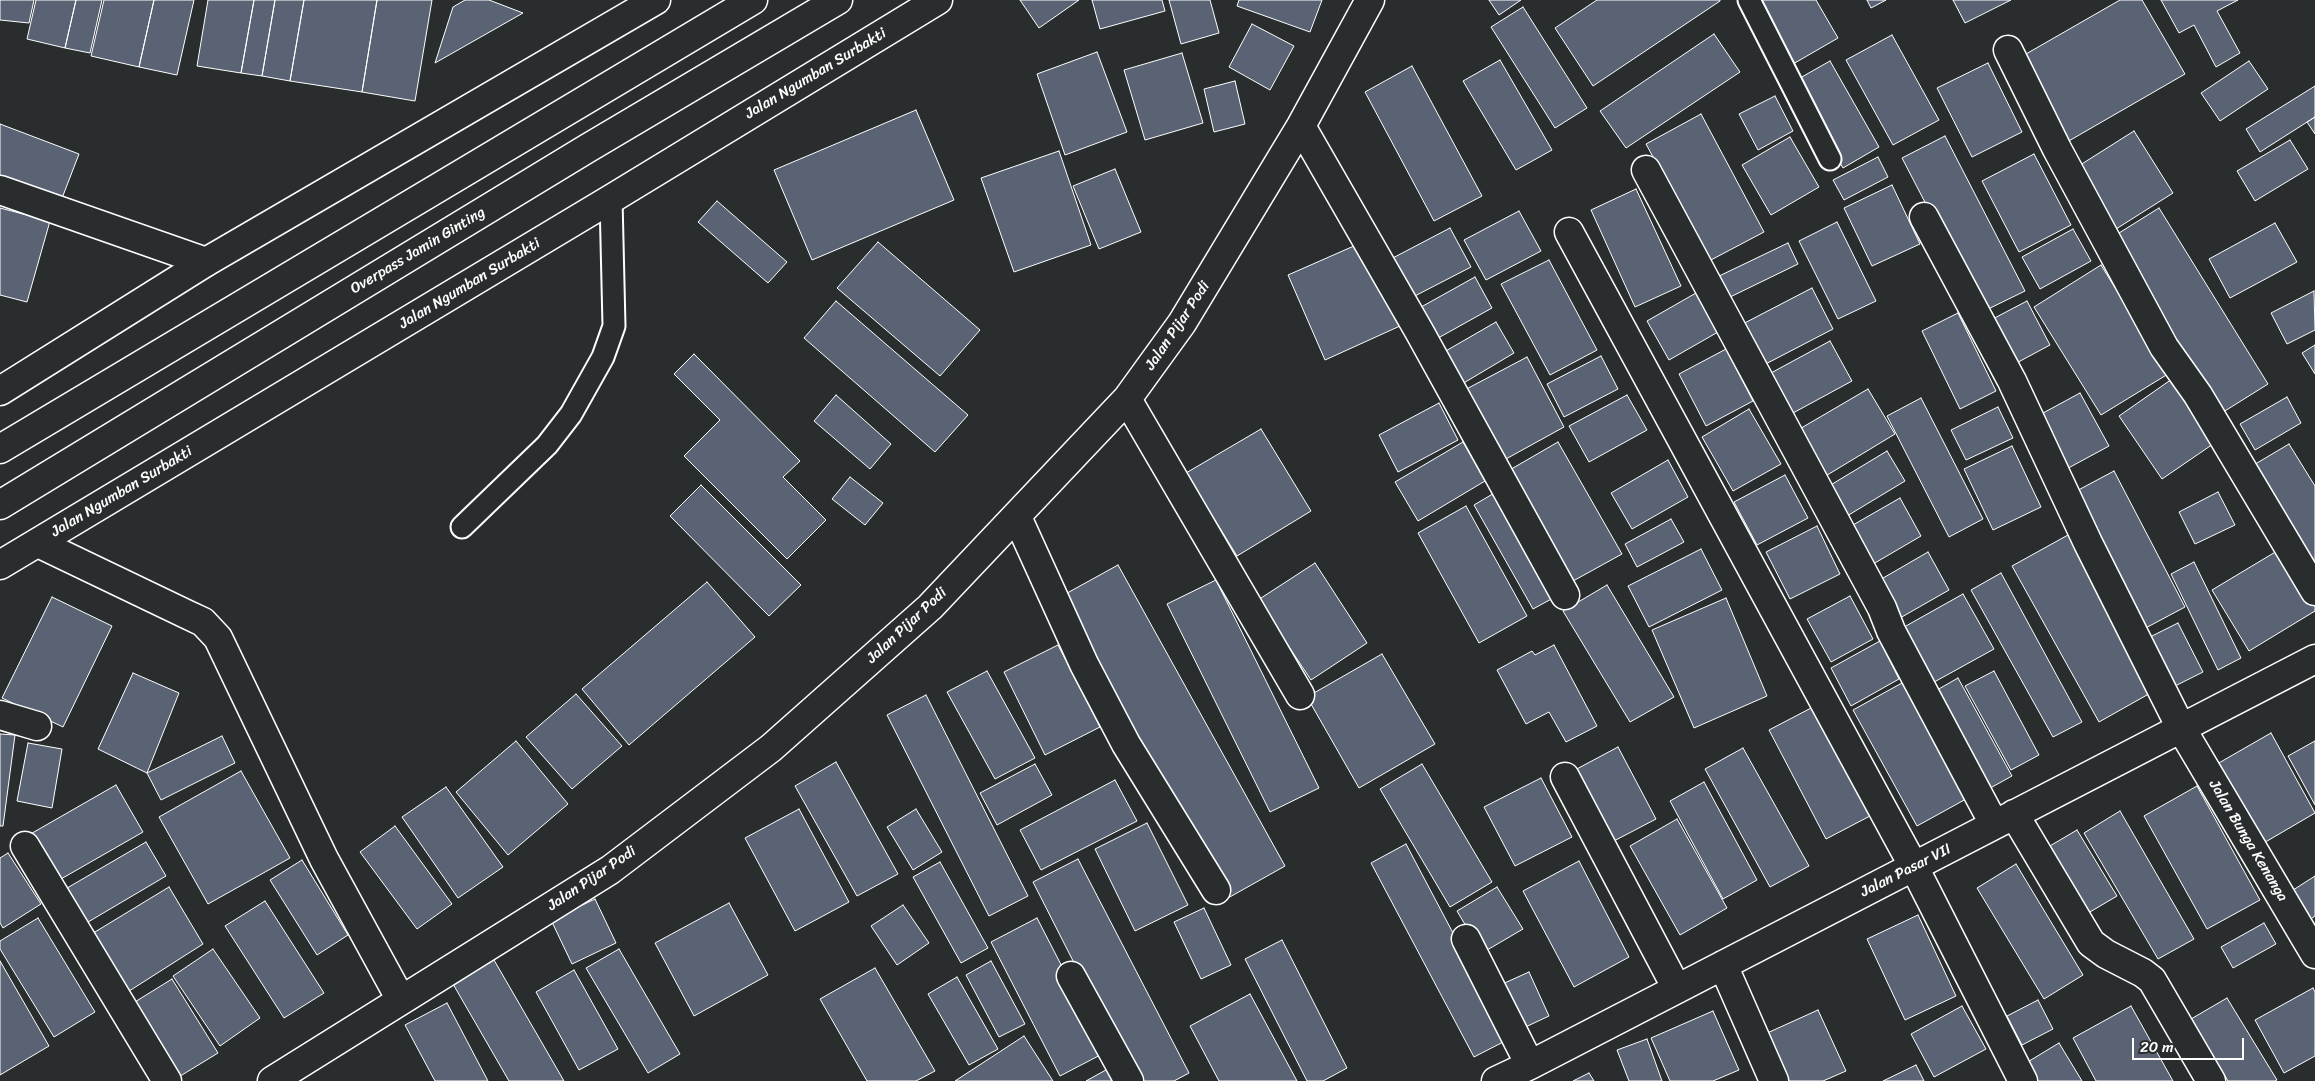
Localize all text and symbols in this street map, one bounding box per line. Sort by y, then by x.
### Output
street label: Jalan Ngumban Surbakti [742,25,890,123]
street label: Overpass Jamin Ginting [347,204,489,298]
street label: Jalan Ngumban Surbakti [396,235,544,333]
street label: Jalan Pijar Podi [1142,278,1214,374]
street label: Jalan Ngumban Surbakti [48,443,196,541]
street label: Jalan Pijar Podi [863,584,951,668]
street label: Jalan Bunga Kenanga [2205,777,2291,905]
street label: Jalan Pasar VII [1858,841,1954,901]
street label: Jalan Pijar Podi [544,843,640,915]
scale bar [2135,1028,2248,1060]
text: 20 m [2140,1034,2174,1060]

